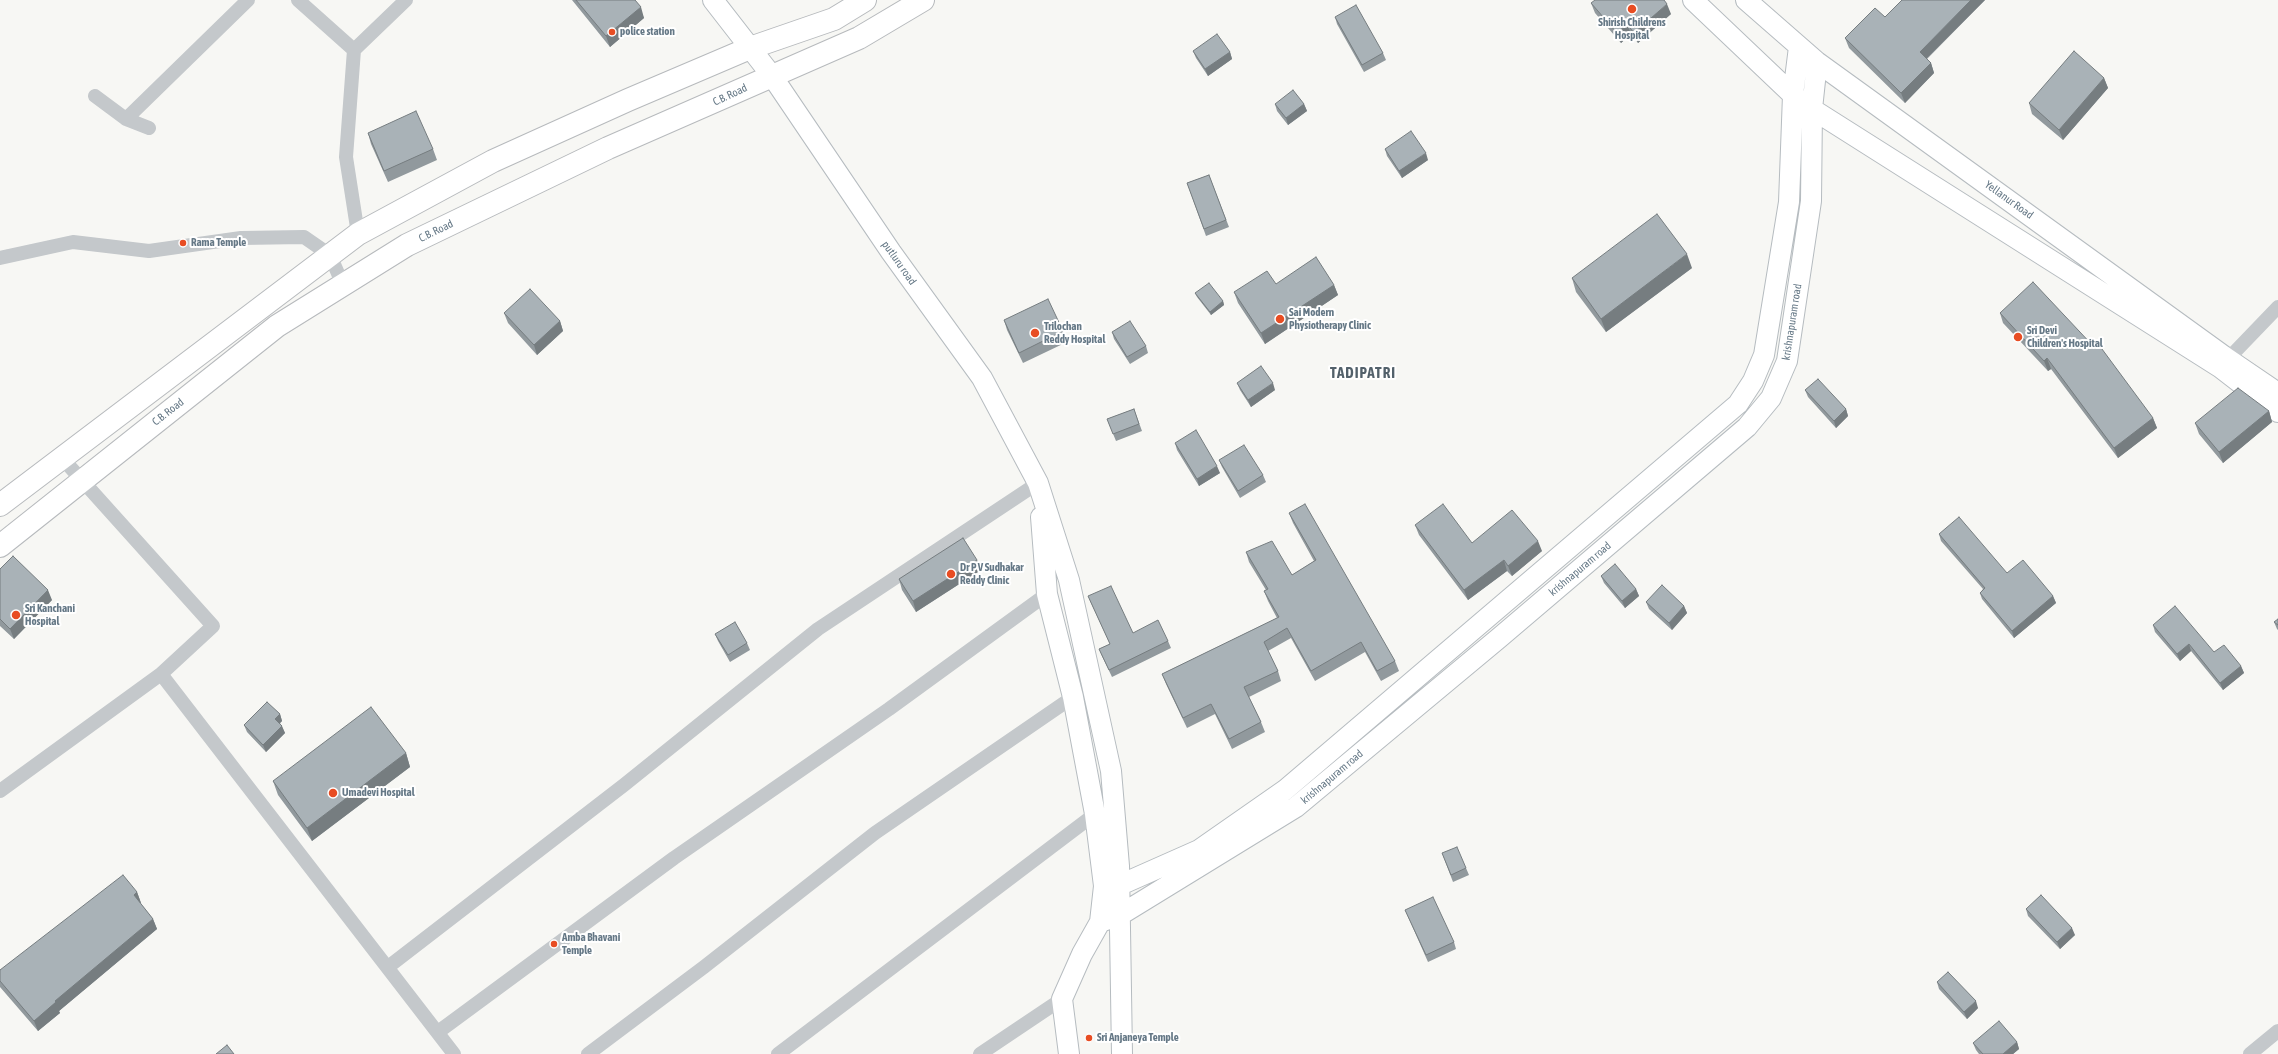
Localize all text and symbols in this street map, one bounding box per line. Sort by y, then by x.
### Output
marker: Shirish Childrens Hospital [1626,3,1638,15]
place label: Shirish Childrens Hospital [1598,16,1666,42]
place label: police station [620,25,675,39]
marker: police station [607,27,617,37]
street label: C.B. Road [711,81,749,109]
street label: Yellanur Road [1982,178,2036,222]
street label: C.B. Road [417,217,455,245]
place label: Rama Temple [191,236,246,250]
marker: Rama Temple [178,238,188,248]
street label: putluru road [879,238,919,288]
street label: krishnapuram road [1779,283,1805,361]
place label: Sai Modern Physiotherapy Clinic [1289,306,1371,332]
marker: Sai Modern Physiotherapy Clinic [1274,313,1286,325]
place label: Trilochan Reddy Hospital [1044,320,1105,346]
place label: Sri Devi Children's Hospital [2027,324,2103,350]
marker: Trilochan Reddy Hospital [1029,327,1041,339]
marker: Sri Devi Children's Hospital [2012,331,2024,343]
district label: TADIPATRI [1330,364,1396,382]
street label: C.B. Road [150,396,186,428]
street label: krishnapuram road [1546,539,1614,599]
place label: Dr P V Sudhakar Reddy Clinic [960,561,1024,587]
marker: Dr P V Sudhakar Reddy Clinic [945,568,957,580]
place label: Sri Kanchani Hospital [25,602,75,628]
marker: Sri Kanchani Hospital [10,609,22,621]
street label: krishnapuram road [1298,747,1366,807]
place label: Umadevi Hospital [342,786,415,800]
marker: Umadevi Hospital [327,787,339,799]
place label: Amba Bhavani Temple [562,931,620,957]
marker: Amba Bhavani Temple [549,939,559,949]
place label: Sri Anjaneya Temple [1097,1031,1179,1045]
marker: Sri Anjaneya Temple [1084,1033,1094,1043]

